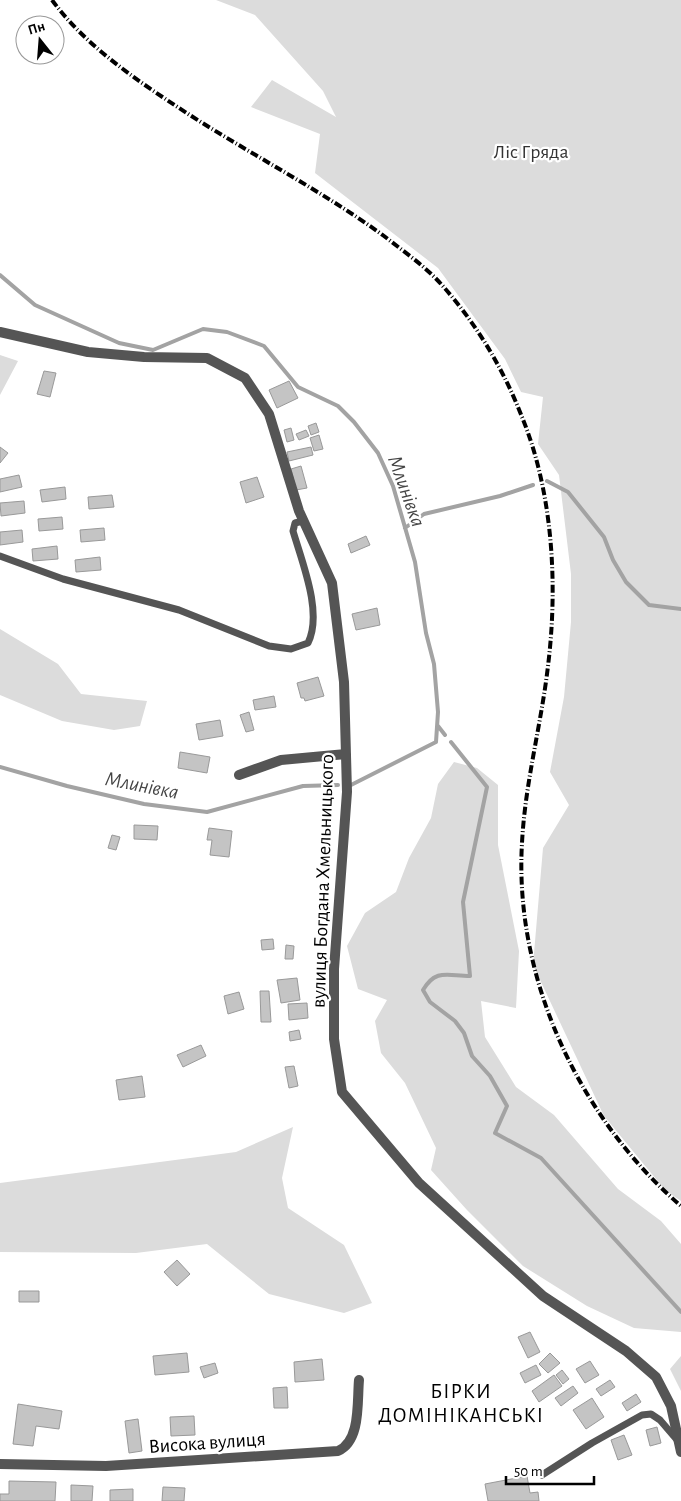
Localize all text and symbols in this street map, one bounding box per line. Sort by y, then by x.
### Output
north arrow [15,15,65,65]
text: Пн [26,19,47,38]
park label: Ліс Гряда [493,142,569,162]
water label: Млинівка [384,453,429,530]
street label: вулиця Богдана Хмельницького [309,754,337,1008]
water label: Млинівка [103,768,180,803]
district label: БІРКИ ДОМІНІКАНСЬКІ [378,1381,544,1426]
street label: Висока вулиця [148,1429,266,1457]
scale bar [506,1454,594,1486]
text: 50 m [514,1464,543,1479]

